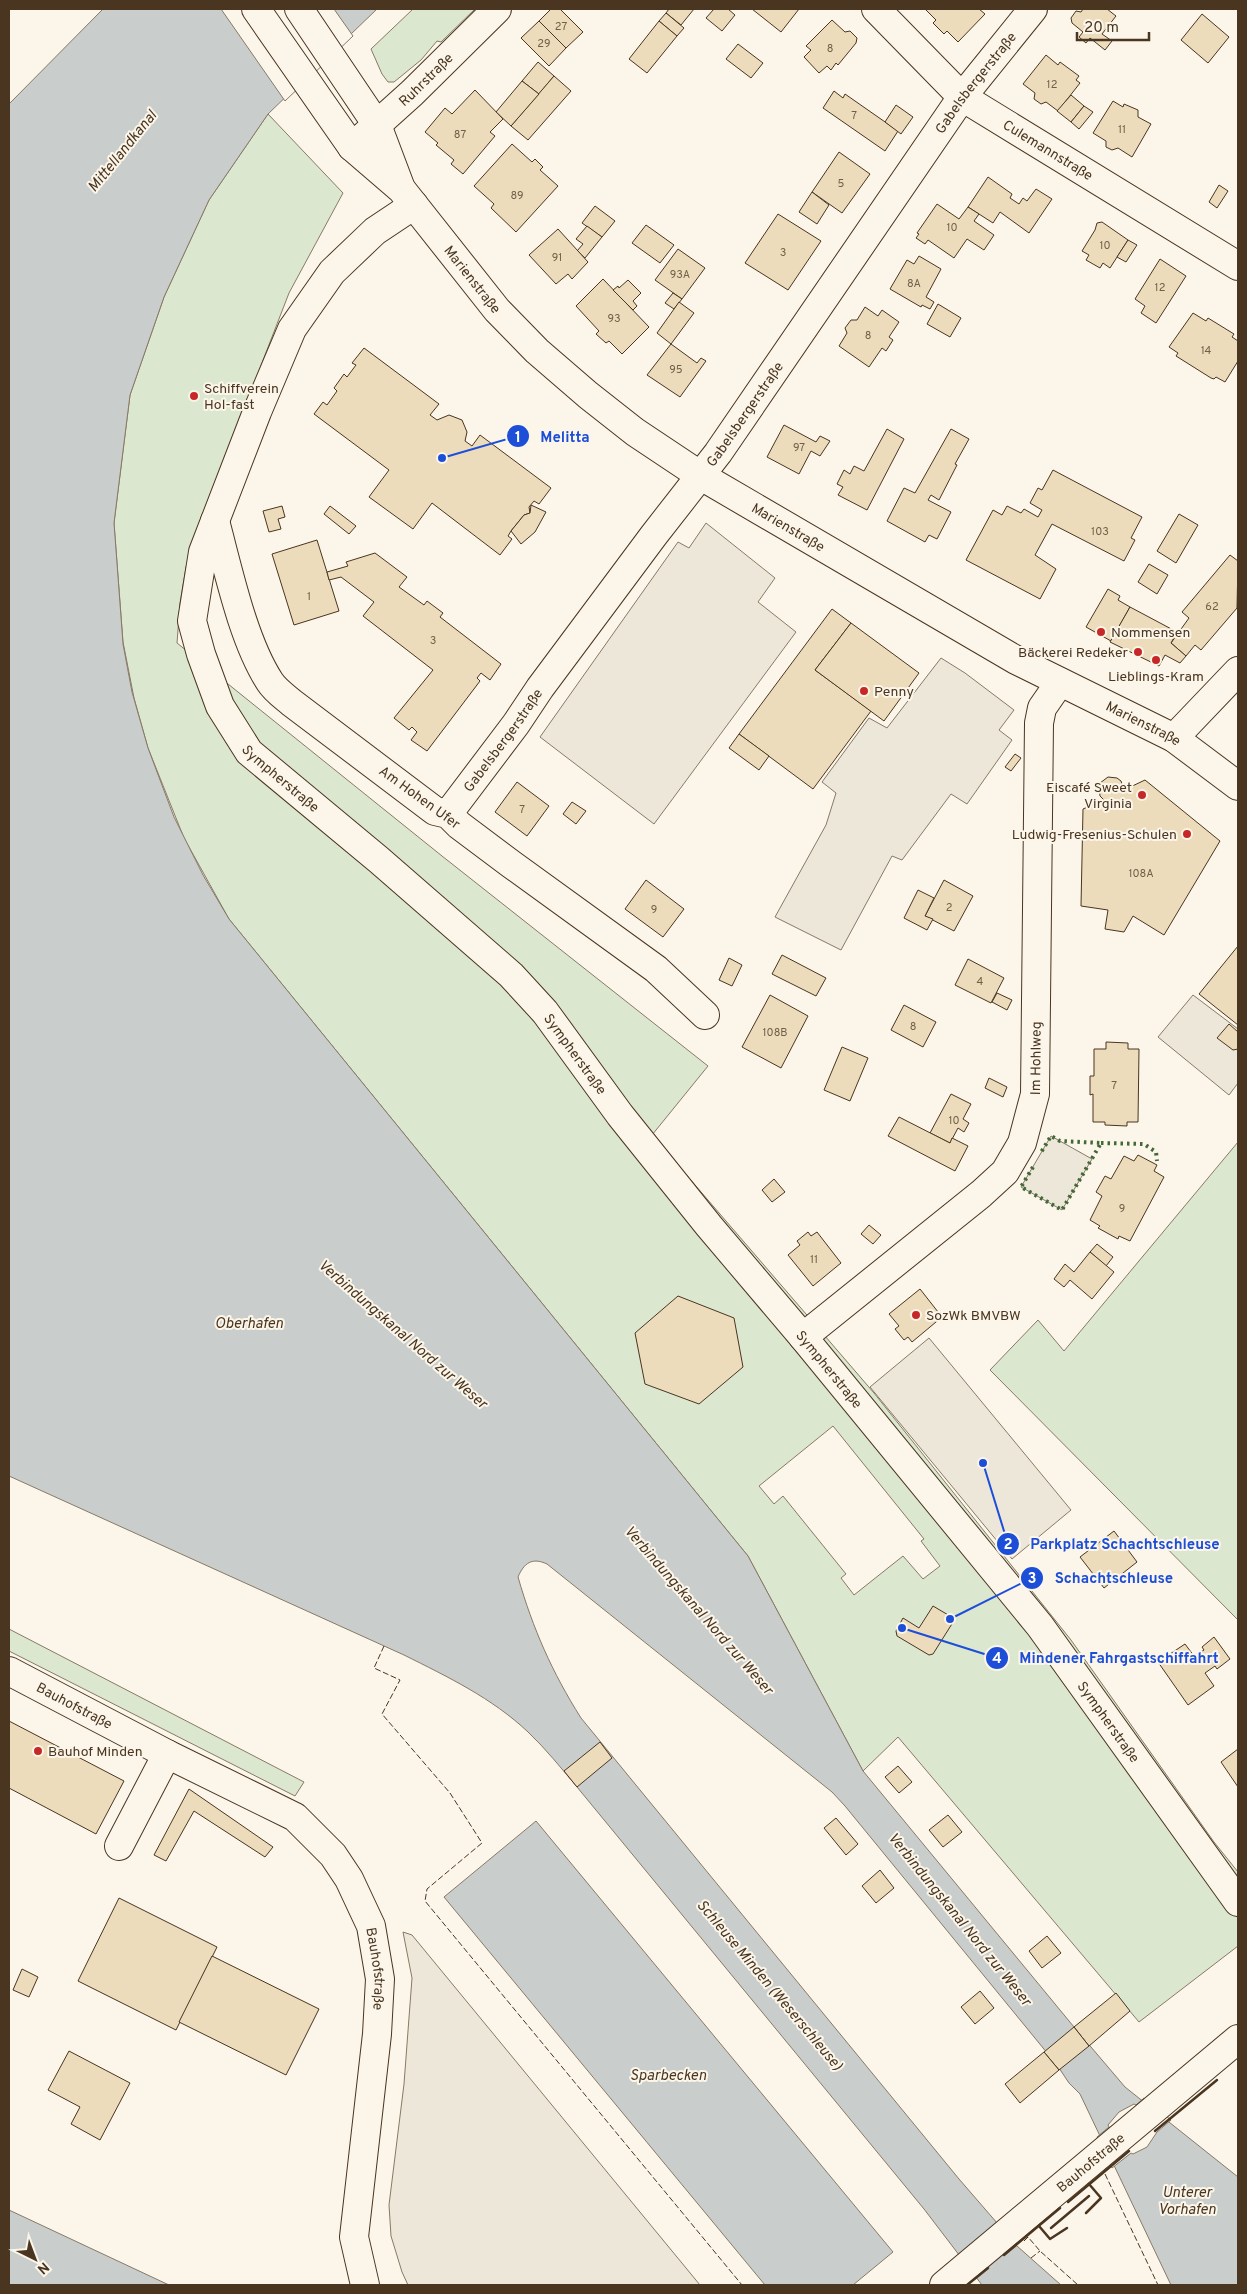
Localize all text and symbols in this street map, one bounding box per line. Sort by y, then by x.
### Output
scale bar [1077,10,1150,42]
text: 20 m [1084,19,1119,38]
house number: 27 [555,20,567,34]
street label: Gabelsbergerstraße [932,29,1021,138]
house number: 29 [537,37,551,51]
house number: 8 [827,42,833,56]
street label: Ruhrstraße [396,50,457,111]
house number: 12 [1047,78,1057,92]
water label: Mittellandkanal [84,106,163,197]
house number: 7 [851,109,857,123]
street label: Culemannstraße [999,117,1096,185]
house number: 11 [1118,123,1126,137]
house number: 87 [454,128,466,142]
house number: 5 [838,177,845,191]
house number: 89 [510,189,524,203]
house number: 10 [946,221,958,235]
house number: 10 [1099,239,1111,253]
street label: Marienstraße [439,243,504,318]
house number: 3 [780,246,786,260]
house number: 91 [552,251,562,265]
house number: 93A [670,268,690,282]
house number: 8A [907,277,921,291]
house number: 12 [1155,281,1165,295]
house number: 93 [607,312,621,326]
house number: 8 [865,329,871,343]
house number: 14 [1201,344,1212,358]
street label: Gabelsbergerstraße [703,359,788,471]
house number: 95 [669,363,683,377]
place label: Schiffverein Hol-fast [204,381,279,414]
marker: Schiffverein Hol-fast [188,390,200,402]
callout: Melitta [506,421,600,451]
text: 1 [515,429,521,448]
text: Melitta [540,429,590,448]
house number: 97 [793,441,805,455]
street label: Marienstraße [748,500,827,556]
house number: 103 [1091,525,1109,539]
house number: 1 [307,590,311,604]
house number: 62 [1205,600,1219,614]
place label: Nommensen [1111,625,1190,642]
marker: Nommensen [1095,626,1107,638]
house number: 3 [430,634,436,648]
place label: Bäckerei Redeker [1018,645,1129,662]
marker: Bäckerei Redeker [1132,646,1144,658]
marker: Lieblings-Kram [1150,654,1162,666]
place label: Lieblings-Kram [1108,669,1204,686]
place label: Penny [874,684,914,701]
marker: Penny [858,685,870,697]
street label: Gabelsbergerstraße [461,686,547,796]
street label: Marienstraße [1102,699,1184,750]
street label: Sympherstraße [237,743,322,817]
street label: Am Hohen Ufer [375,763,464,834]
place label: Eiscafé Sweet Virginia [1046,780,1132,813]
marker: Eiscafé Sweet Virginia [1136,789,1148,801]
house number: 7 [519,803,525,817]
place label: Ludwig-Fresenius-Schulen [1012,827,1177,844]
marker: Ludwig-Fresenius-Schulen [1181,828,1193,840]
house number: 108A [1128,867,1154,881]
house number: 2 [946,901,952,915]
house number: 9 [651,903,657,917]
house number: 4 [977,975,984,989]
street label: Sympherstraße [539,1011,609,1098]
house number: 8 [910,1020,916,1034]
street label: Im Hohlweg [1028,1021,1046,1095]
house number: 108B [762,1026,788,1040]
house number: 7 [1111,1079,1117,1093]
house number: 10 [948,1114,960,1128]
house number: 9 [1119,1202,1125,1216]
house number: 11 [810,1253,818,1267]
water label: Verbindungskanal Nord zur Weser [314,1256,491,1415]
place label: SozWk BMVBW [926,1308,1021,1325]
marker: SozWk BMVBW [910,1309,922,1321]
water label: Oberhafen [215,1315,283,1334]
street label: Sympherstraße [791,1328,865,1413]
water label: Verbindungskanal Nord zur Weser [619,1522,777,1700]
callout: Parkplatz Schachtschleuse [995,1529,1230,1559]
text: 2 [1003,1536,1013,1555]
text: Parkplatz Schachtschleuse [1030,1536,1220,1555]
callout: Schachtschleuse [1020,1563,1183,1593]
text: 3 [1028,1570,1037,1589]
text: Schachtschleuse [1055,1570,1173,1589]
callout: Mindener Fahrgastschiffahrt [985,1643,1229,1673]
text: 4 [992,1650,1002,1669]
text: Mindener Fahrgastschiffahrt [1019,1650,1219,1669]
street label: Sympherstraße [1073,1679,1142,1767]
street label: Bauhofstraße [33,1680,115,1734]
place label: Bauhof Minden [48,1744,143,1761]
marker: Bauhof Minden [32,1745,44,1757]
water label: Verbindungskanal Nord zur Weser [883,1829,1036,2012]
water label: Schleuse Minden (Weserschleuse) [692,1897,846,2075]
street label: Bauhofstraße [361,1926,387,2011]
water label: Sparbecken [630,2067,706,2086]
street label: Bauhofstraße [1054,2130,1129,2197]
water label: Unterer Vorhafen [1158,2184,1216,2220]
north arrow [10,2234,60,2284]
text: N [33,2258,52,2277]

